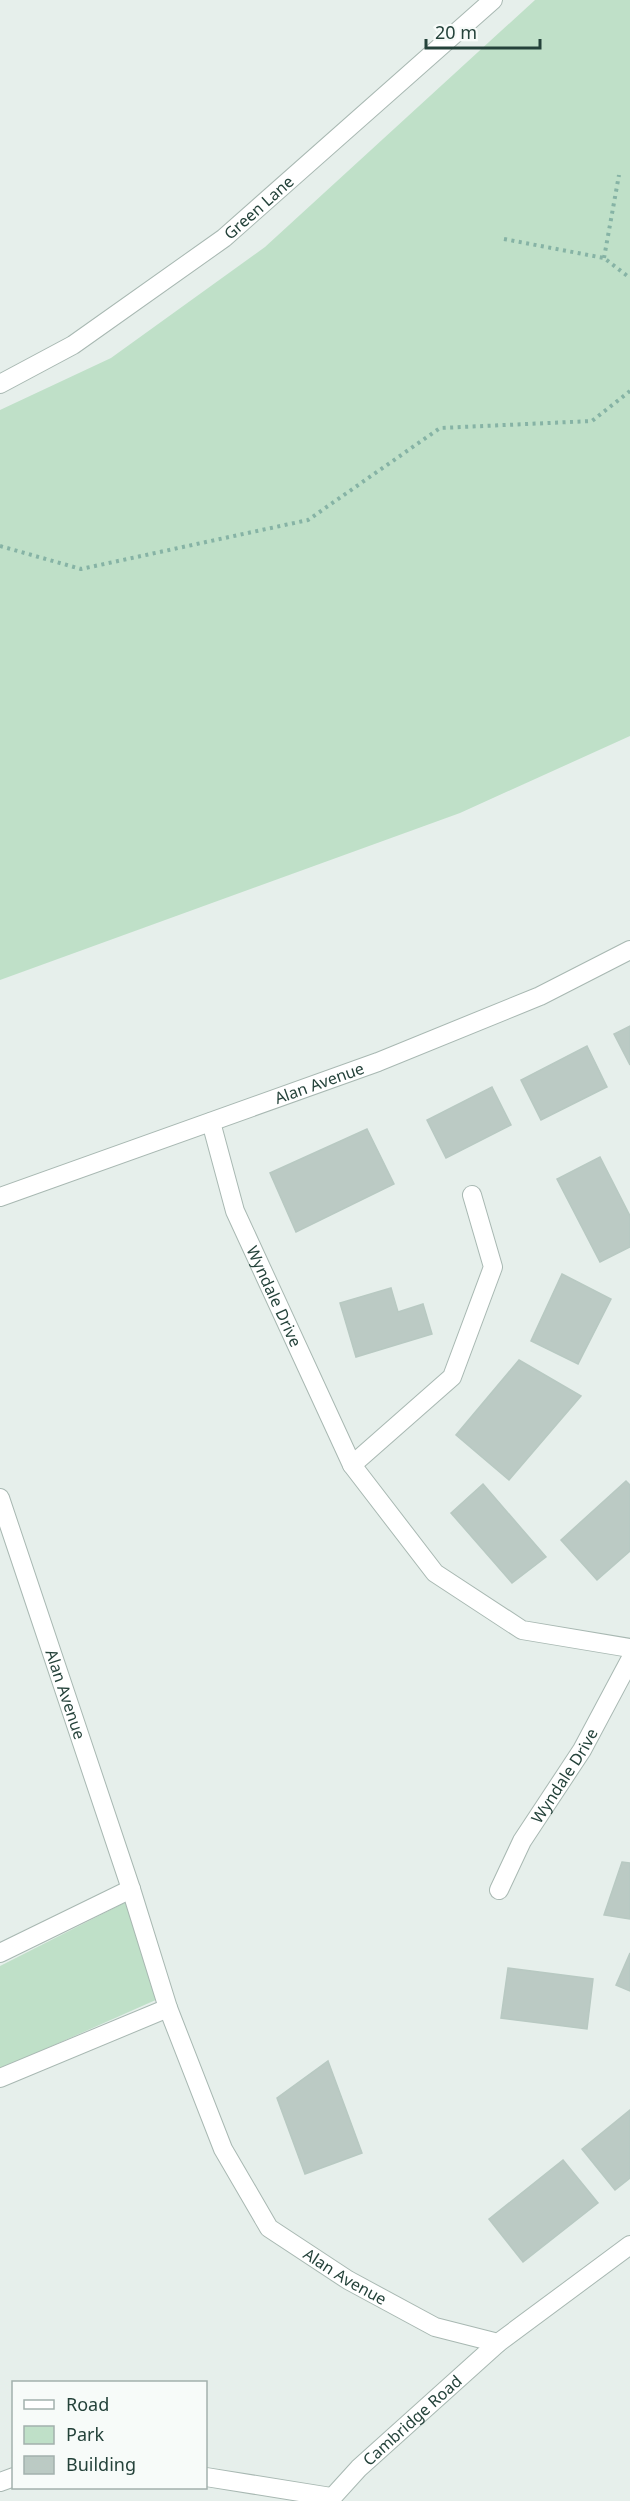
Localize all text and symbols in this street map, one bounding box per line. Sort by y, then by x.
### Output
scale bar [426,12,540,50]
text: 20 m [435,20,477,44]
street label: Green Lane [219,171,298,244]
street label: Alan Avenue [271,1057,367,1109]
street label: Wyndale Drive [242,1242,307,1350]
street label: Alan Avenue [40,1646,91,1742]
street label: Wyndale Drive [526,1724,603,1827]
street label: Alan Avenue [299,2243,391,2310]
street label: Cambridge Road [358,2370,466,2471]
legend [12,2381,207,2489]
text: Road [66,2392,109,2416]
text: Park [66,2422,104,2446]
text: Building [66,2452,136,2476]

